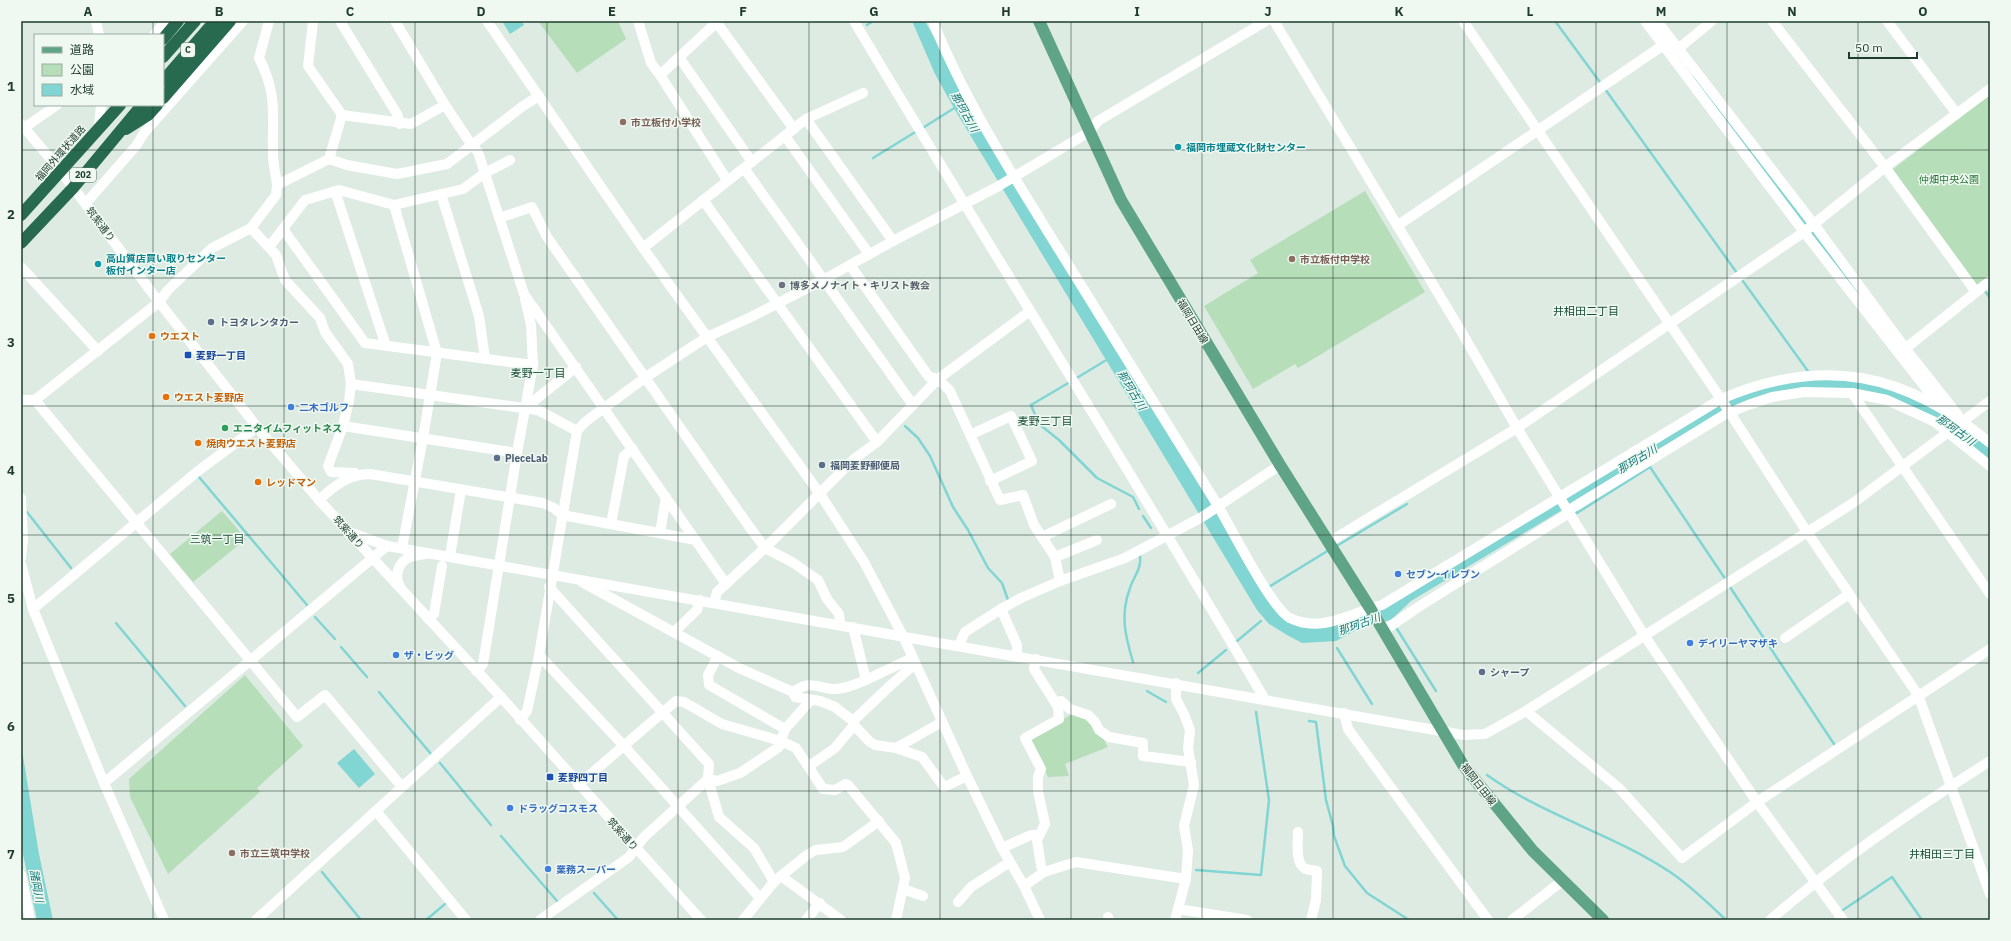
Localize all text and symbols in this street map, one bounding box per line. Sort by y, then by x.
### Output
text: A [84,3,93,20]
text: B [215,3,224,20]
text: C [346,3,355,20]
text: D [476,3,486,20]
text: E [608,3,616,20]
text: F [739,3,747,20]
text: G [869,3,879,20]
text: H [1001,3,1011,20]
text: I [1134,3,1140,20]
text: J [1264,3,1272,20]
text: K [1394,3,1404,20]
text: L [1527,3,1534,20]
text: M [1656,3,1666,20]
text: N [1787,3,1797,20]
text: O [1918,3,1928,20]
legend [34,34,164,106]
scale bar [1849,34,1917,60]
text: 50 m [1855,40,1883,55]
text: 道路 [70,42,94,57]
road number: C [181,43,195,57]
text: 公園 [70,62,94,77]
text: 1 [7,78,15,95]
text: 水域 [70,82,94,97]
water label: 那珂古川 [948,89,982,136]
place label: 市立板付小学校 [631,116,701,129]
marker: 市立板付小学校 [618,117,628,127]
street label: 福岡外環状道路 [33,123,88,184]
place label: 福岡市埋蔵文化財センター [1186,141,1306,154]
marker: 福岡市埋蔵文化財センター [1173,142,1183,152]
road number: 202 [70,168,96,182]
park label: 仲畑中央公園 [1919,173,1979,186]
street label: 筑紫通り [83,204,118,244]
text: 2 [7,206,15,223]
place label: 高山質店買い取りセンター 板付インター店 [106,252,226,277]
place label: 市立板付中学校 [1300,253,1370,266]
marker: 市立板付中学校 [1287,254,1297,264]
marker: 高山質店買い取りセンター 板付インター店 [93,259,103,269]
place label: 博多メノナイト・キリスト教会 [790,279,930,292]
marker: 博多メノナイト・キリスト教会 [777,280,787,290]
street label: 福岡日田線 [1174,296,1211,346]
district label: 井相田二丁目 [1553,304,1619,318]
place label: トヨタレンタカー [219,316,299,329]
marker: トヨタレンタカー [206,317,216,327]
place label: ウエスト [160,330,200,343]
marker: ウエスト [147,331,157,341]
text: 3 [7,334,15,351]
place label: 麦野一丁目 [196,349,246,362]
marker: 麦野一丁目 [183,350,193,360]
district label: 麦野一丁目 [511,366,566,380]
water label: 那珂古川 [1115,368,1150,413]
place label: ウエスト麦野店 [174,391,244,404]
marker: ウエスト麦野店 [161,392,171,402]
place label: 二木ゴルフ [299,401,349,414]
marker: 二木ゴルフ [286,402,296,412]
water label: 那珂古川 [1934,411,1979,449]
district label: 麦野三丁目 [1018,414,1073,428]
place label: エニタイムフィットネス [233,422,342,435]
marker: エニタイムフィットネス [220,423,230,433]
place label: 焼肉ウエスト麦野店 [206,437,296,450]
marker: 焼肉ウエスト麦野店 [193,438,203,448]
water label: 那珂古川 [1615,441,1660,476]
place label: PieceLab [505,452,548,465]
marker: PieceLab [492,453,502,463]
place label: 福岡麦野郵便局 [830,459,900,472]
marker: 福岡麦野郵便局 [817,460,827,470]
text: 4 [7,462,15,479]
place label: レッドマン [266,476,316,489]
marker: レッドマン [253,477,263,487]
street label: 筑紫通り [330,513,367,552]
district label: 三筑一丁目 [190,532,245,546]
place label: セブン-イレブン [1406,568,1480,581]
marker: セブン-イレブン [1393,569,1403,579]
text: 5 [7,590,15,607]
water label: 那珂古川 [1336,610,1383,638]
place label: デイリーヤマザキ [1698,637,1778,650]
marker: デイリーヤマザキ [1685,638,1695,648]
place label: ザ・ビッグ [404,649,454,662]
marker: ザ・ビッグ [391,650,401,660]
place label: シャープ [1490,666,1529,679]
marker: シャープ [1477,667,1487,677]
text: 6 [7,718,15,735]
street label: 福岡日田線 [1458,761,1499,808]
place label: 麦野四丁目 [558,771,608,784]
marker: 麦野四丁目 [545,772,555,782]
place label: ドラッグコスモス [518,802,598,815]
marker: ドラッグコスモス [505,803,515,813]
street label: 筑紫通り [604,815,641,854]
text: 7 [7,846,15,863]
place label: 市立三筑中学校 [240,847,310,860]
district label: 井相田三丁目 [1909,847,1975,861]
marker: 市立三筑中学校 [227,848,237,858]
place label: 業務スーパー [556,863,616,876]
marker: 業務スーパー [543,864,553,874]
water label: 諸岡川 [27,868,47,905]

